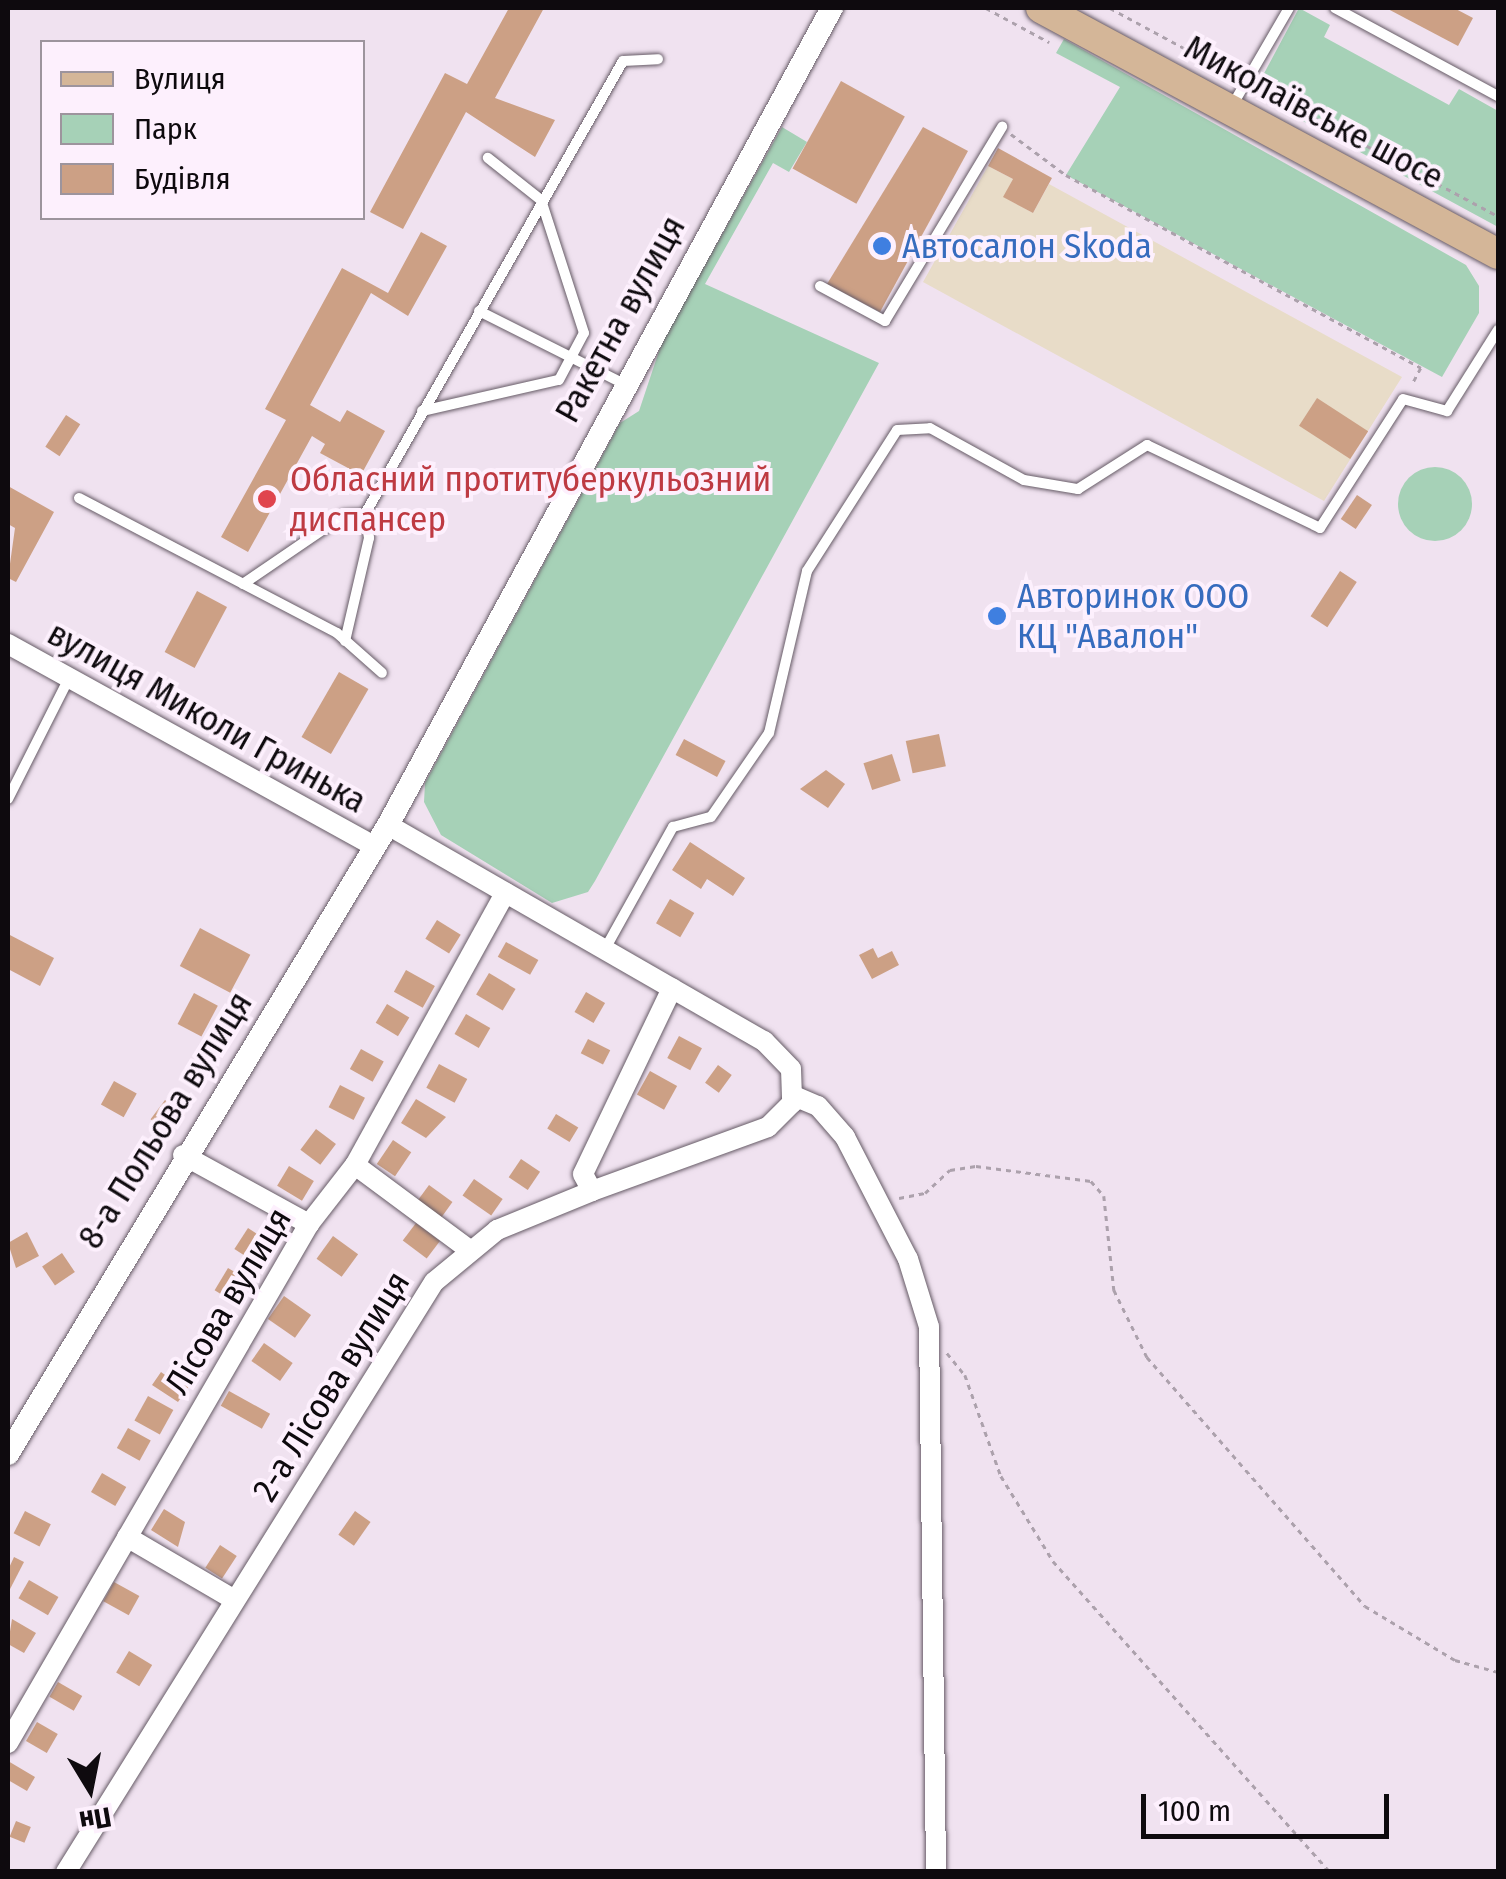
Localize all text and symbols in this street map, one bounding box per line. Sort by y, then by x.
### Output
street label: Миколаївське шосе [1177,26,1451,198]
legend [40,40,365,220]
text: Вулиця [134,61,226,97]
text: Парк [134,111,197,147]
text: Будівля [134,161,231,197]
street label: Ракетна вулиця [546,208,694,430]
place label: Автосалон Skoda [902,225,1152,267]
marker: Автосалон Skoda [871,235,893,257]
place label: Обласний протитуберкульозний диспансер [290,458,771,540]
marker: Обласний протитуберкульозний диспансер [254,486,280,512]
place label: Авторинок ООО КЦ "Авалон" [1017,575,1249,657]
marker: Авторинок ООО КЦ "Авалон" [986,605,1008,627]
street label: вулиця Миколи Гринька [40,612,374,822]
street label: 8-а Польова вулиця [69,984,261,1256]
street label: Лісова вулиця [156,1200,300,1402]
street label: 2-а Лісова вулиця [244,1263,418,1509]
north arrow [40,1739,140,1839]
scale bar [1146,1774,1394,1836]
text: 100 m [1158,1793,1231,1829]
text: Пн [77,1800,114,1838]

